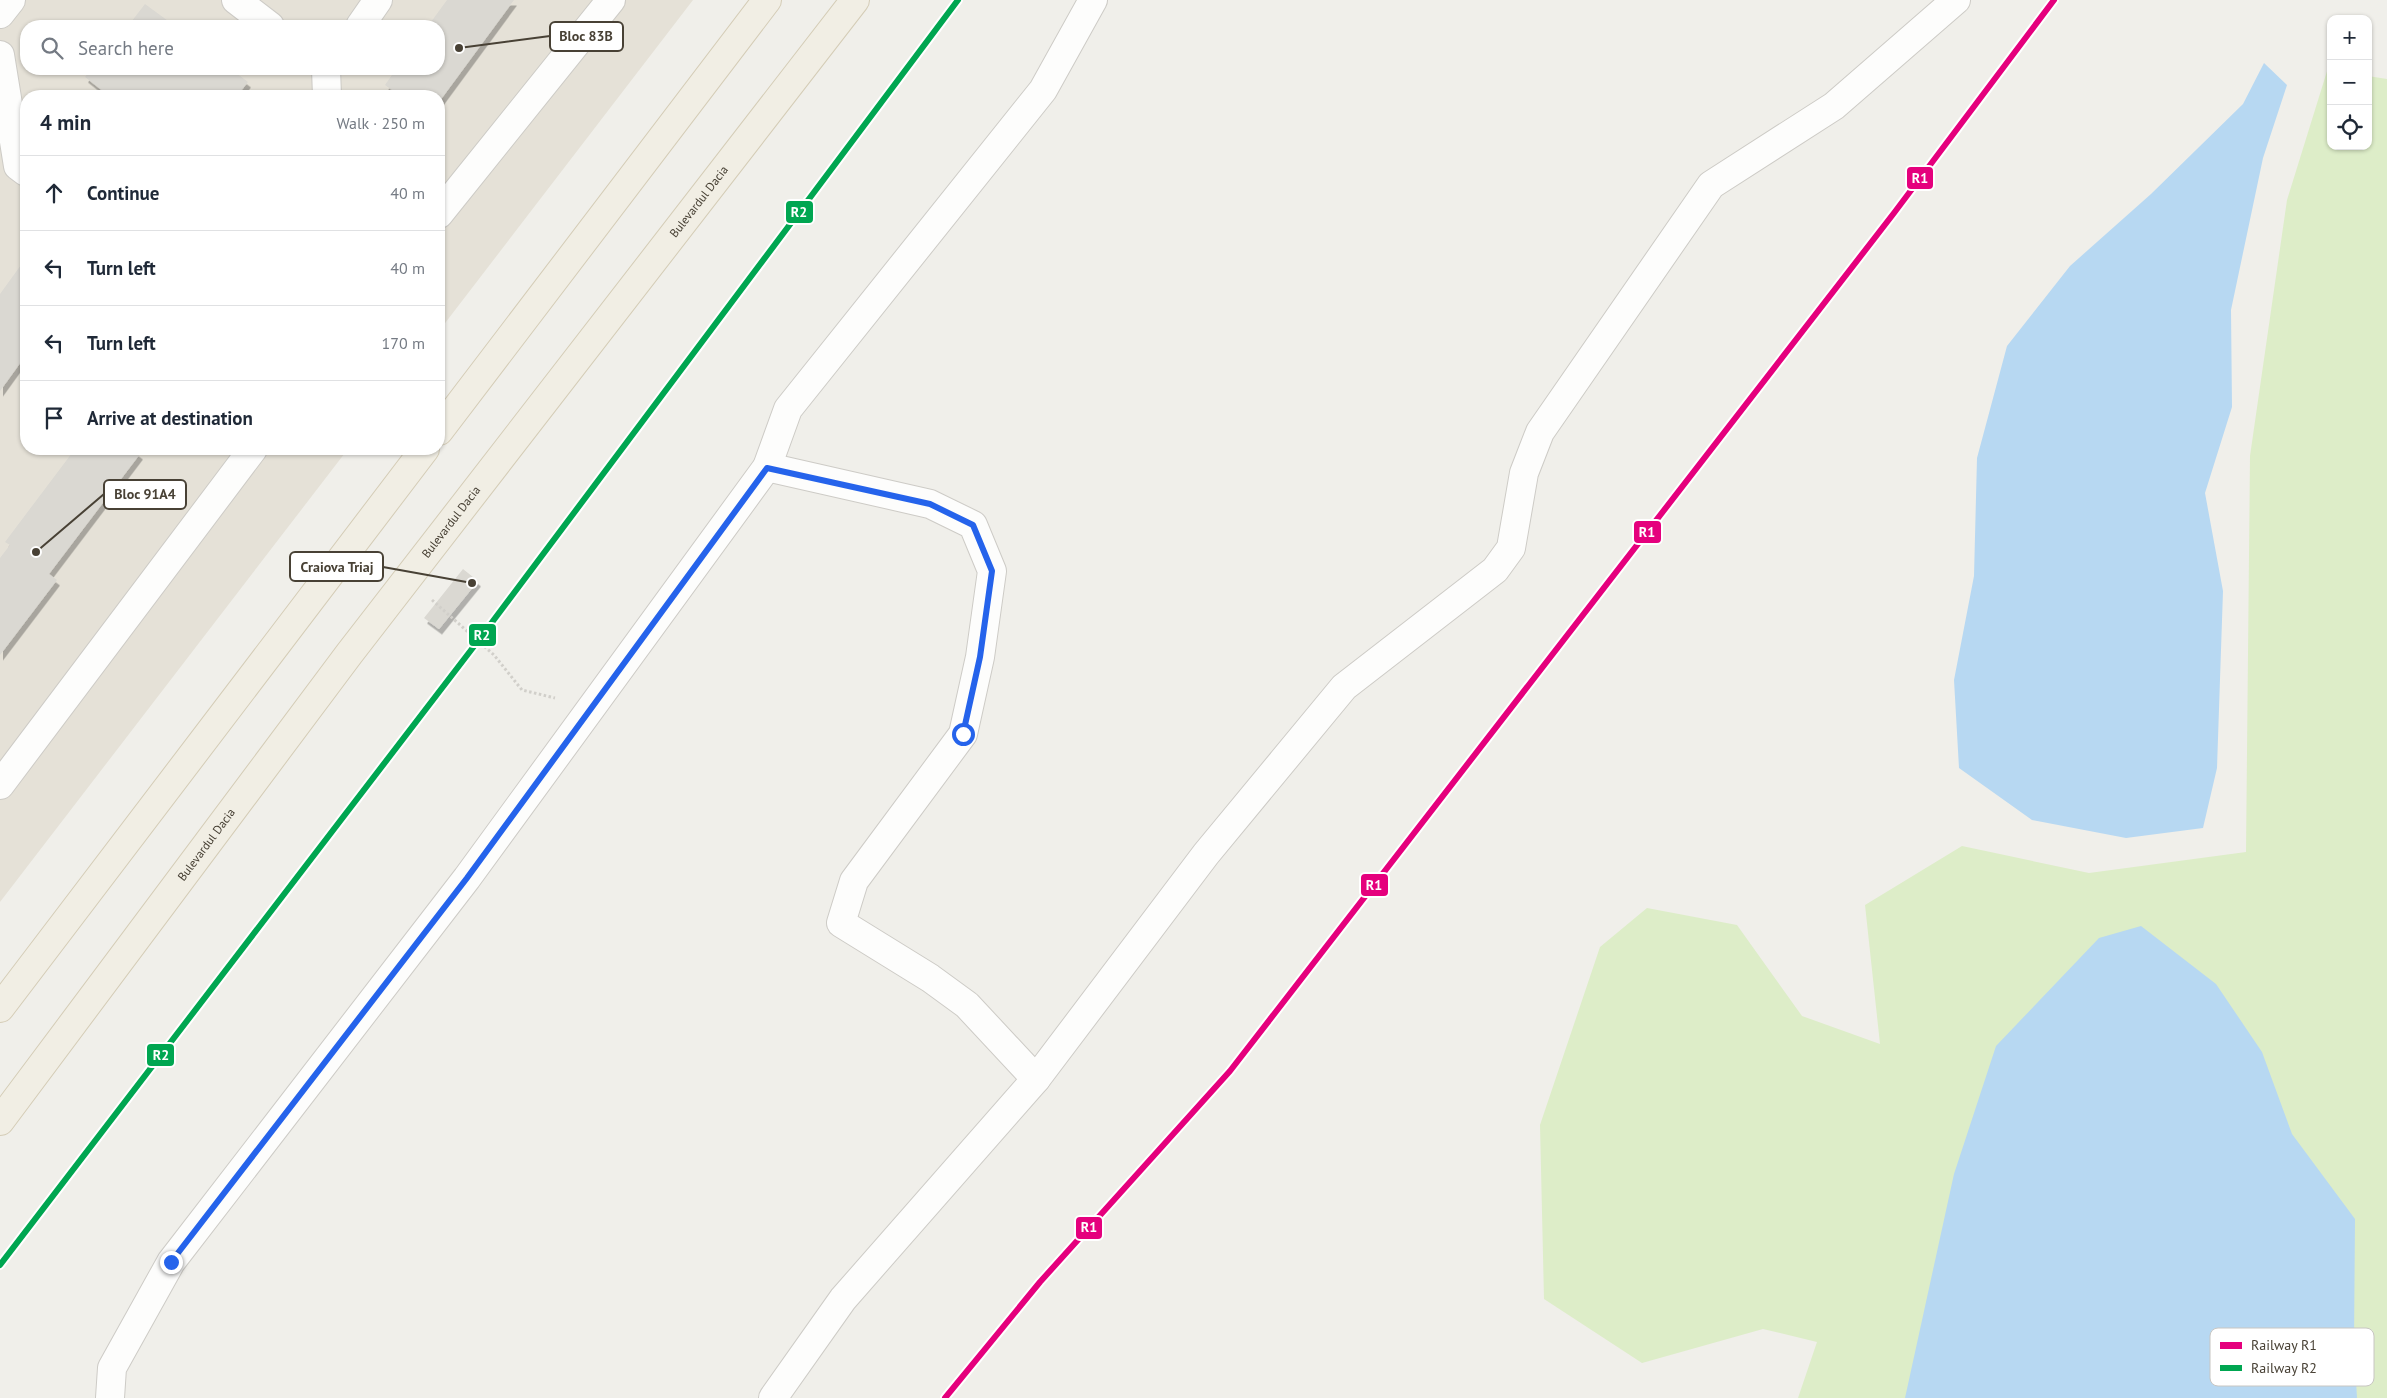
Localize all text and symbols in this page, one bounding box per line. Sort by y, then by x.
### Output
map controls [2327,15,2372,150]
button: + [2327,15,2372,60]
search box [20,20,445,75]
callout: Bloc 83B [550,22,623,51]
text: Bloc 83B [559,27,613,45]
icon: search [38,34,66,62]
text: Search here [78,36,174,60]
button: − [2327,60,2372,105]
button: locate [2327,105,2372,150]
text: 4 min [40,109,91,136]
text: Walk · 250 m [336,113,425,133]
street label: Bulevardul Dacia [666,162,731,240]
line badge: R1 [1906,166,1934,190]
text: R1 [1912,169,1928,187]
icon: ahead [40,179,68,207]
text: Continue [87,181,159,205]
text: 40 m [390,183,425,203]
line badge: R2 [785,200,814,224]
text: R2 [791,203,807,221]
icon: left [40,254,68,282]
text: Turn left [87,256,156,280]
text: 40 m [390,258,425,278]
icon: left [40,329,68,357]
text: Turn left [87,331,156,355]
text: 170 m [382,333,425,353]
icon: arrive [40,404,68,432]
text: Arrive at destination [87,406,253,430]
callout: Bloc 91A4 [104,480,186,509]
street label: Bulevardul Dacia [418,483,483,561]
text: Bloc 91A4 [114,485,176,503]
line badge: R1 [1633,520,1662,544]
text: R1 [1639,523,1655,541]
callout: Craiova Triaj [290,552,383,581]
text: Craiova Triaj [300,558,374,576]
line badge: R2 [468,623,497,647]
text: R2 [474,626,490,644]
route start [952,723,975,746]
street label: Bulevardul Dacia [174,805,238,884]
line badge: R1 [1360,873,1389,897]
text: R1 [1366,876,1382,894]
line badge: R2 [146,1043,175,1067]
text: R2 [153,1046,169,1064]
line badge: R1 [1075,1216,1103,1240]
text: R1 [1081,1218,1097,1236]
route end [160,1251,183,1274]
legend [2210,1328,2374,1386]
text: Railway R1 [2251,1336,2317,1354]
text: Railway R2 [2251,1359,2317,1377]

